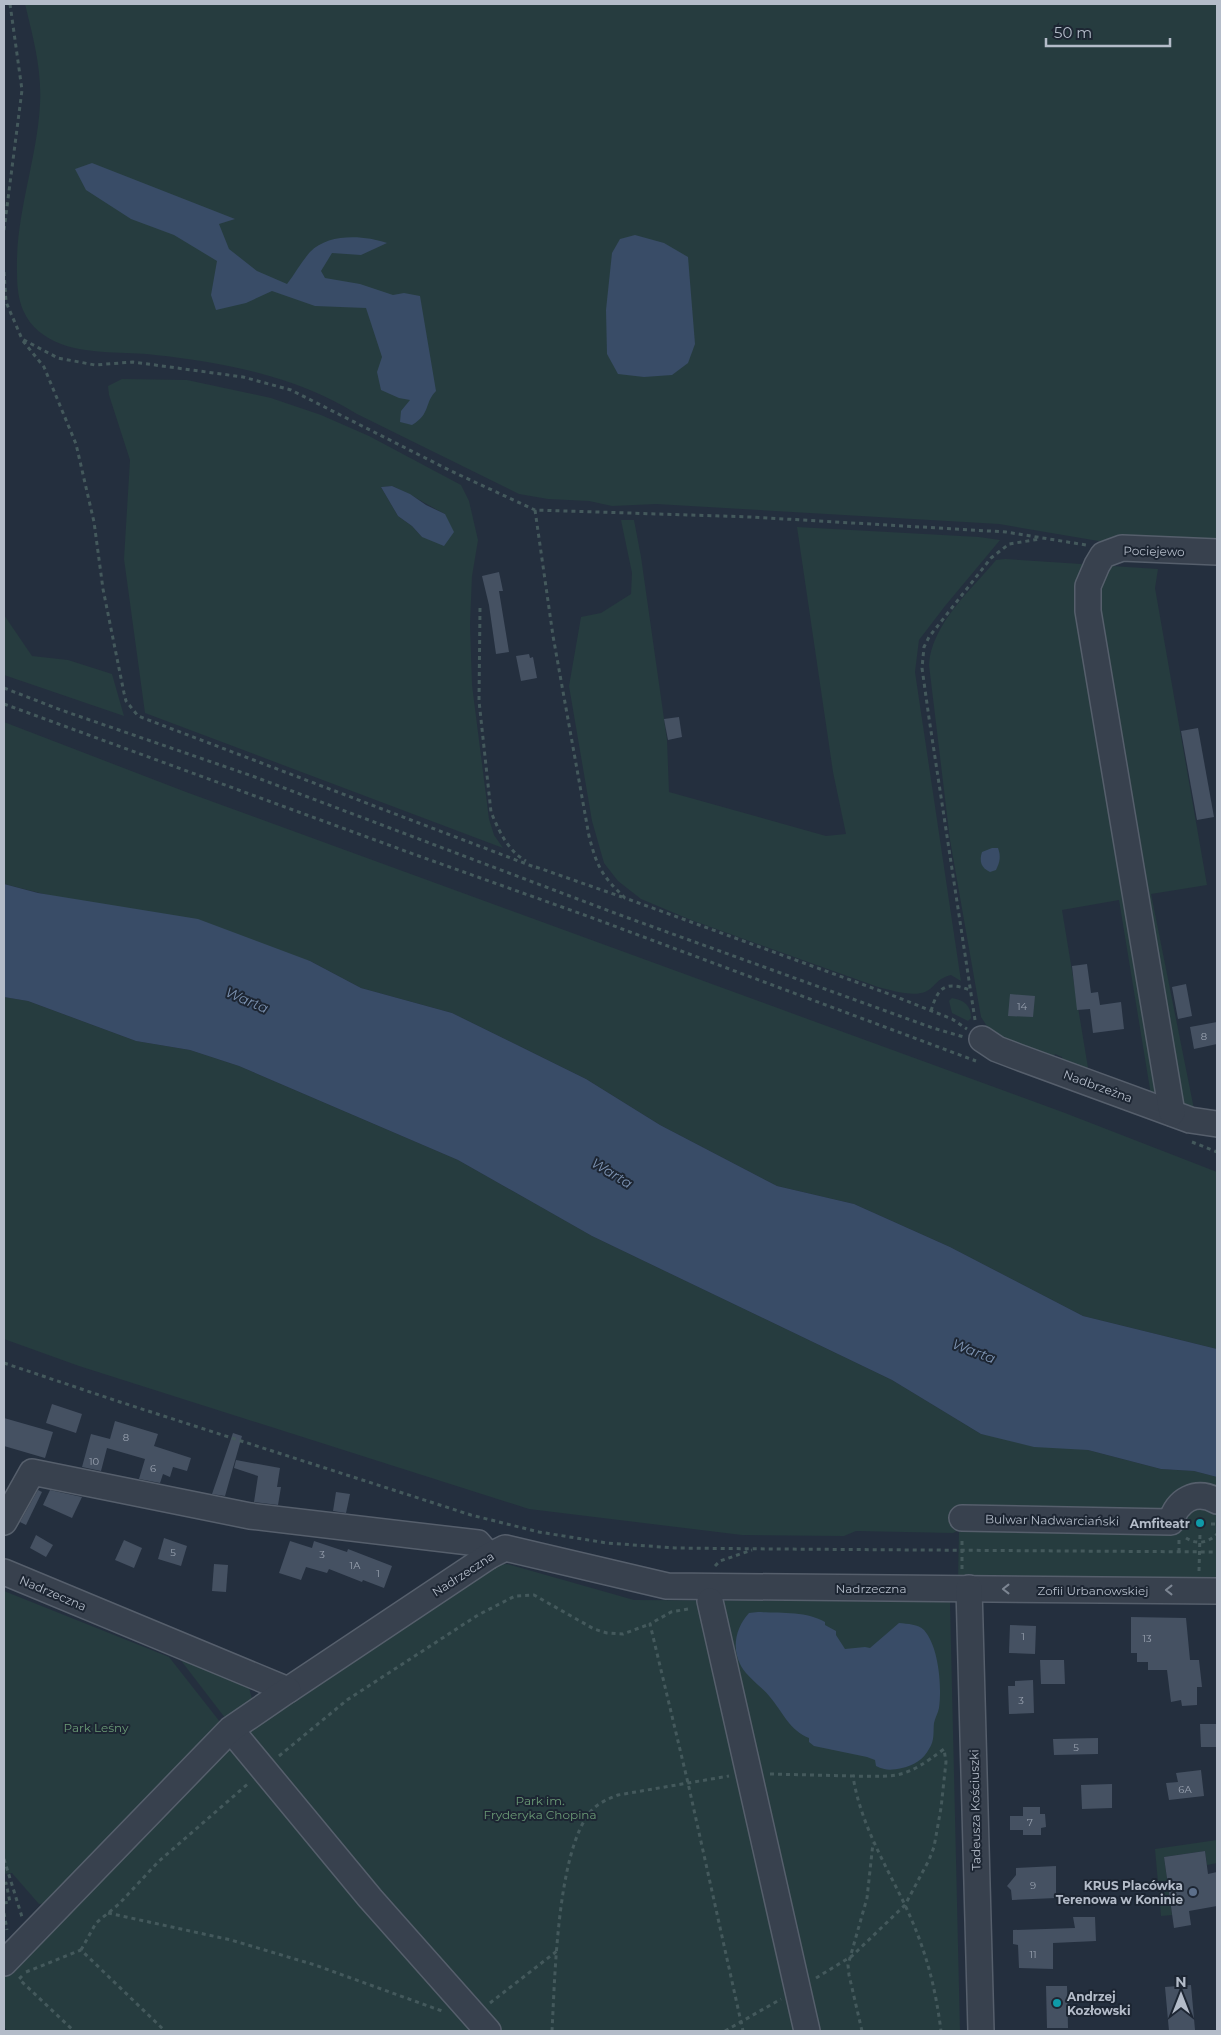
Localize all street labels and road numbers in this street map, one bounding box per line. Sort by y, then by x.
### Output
street label: Pociejewo [1123,543,1185,559]
street label: Nadbrzeżna [1061,1067,1135,1105]
street label: Bulwar Nadwarciański [985,1511,1119,1529]
street label: Nadrzeczna [429,1548,497,1600]
street label: Nadrzeczna [17,1572,89,1614]
street label: Nadrzeczna [835,1581,907,1596]
street label: Zofii Urbanowskiej [1038,1583,1148,1598]
street label: Tadeusza Kościuszki [966,1749,984,1871]

